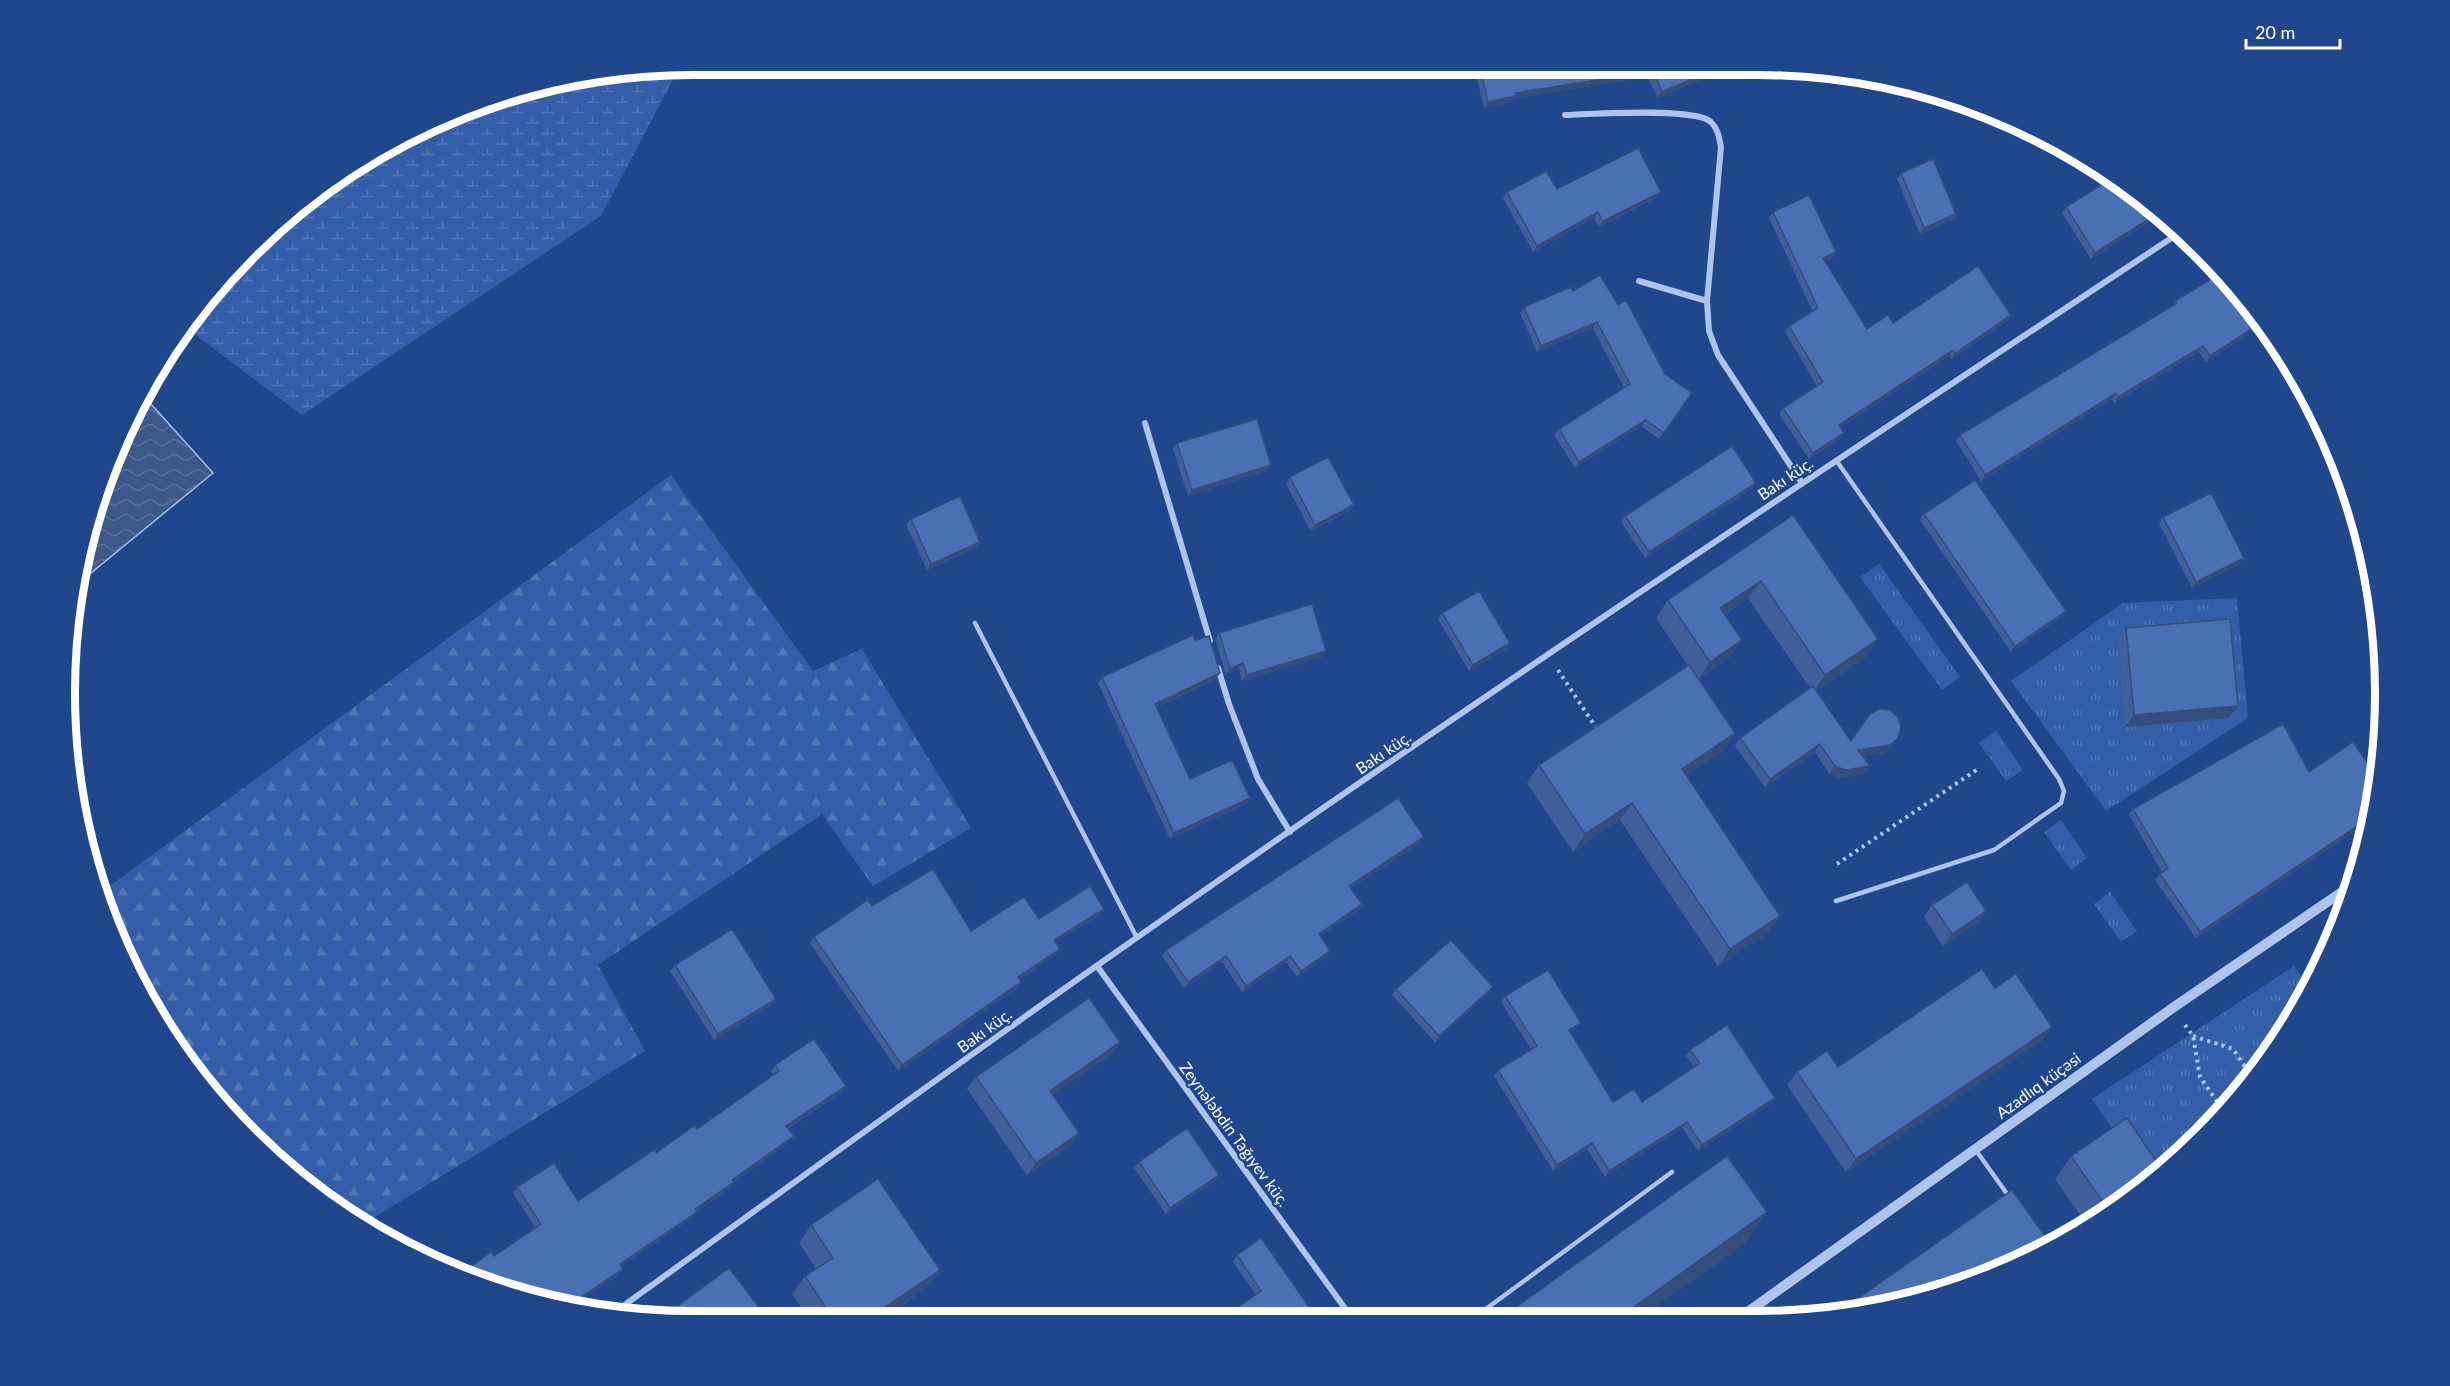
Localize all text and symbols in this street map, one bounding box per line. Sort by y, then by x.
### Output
scale bar [2246,12,2340,50]
text: 20 m [2255,21,2295,43]
street label: Bakı küç. [1754,453,1816,503]
street label: Bakı küç. [1352,727,1414,777]
street label: Bakı küç. [953,1004,1015,1056]
street label: Azadlıq küçəsi [1992,1048,2084,1122]
street label: Zeynələbdin Tağıyev küç. [1176,1058,1294,1210]

